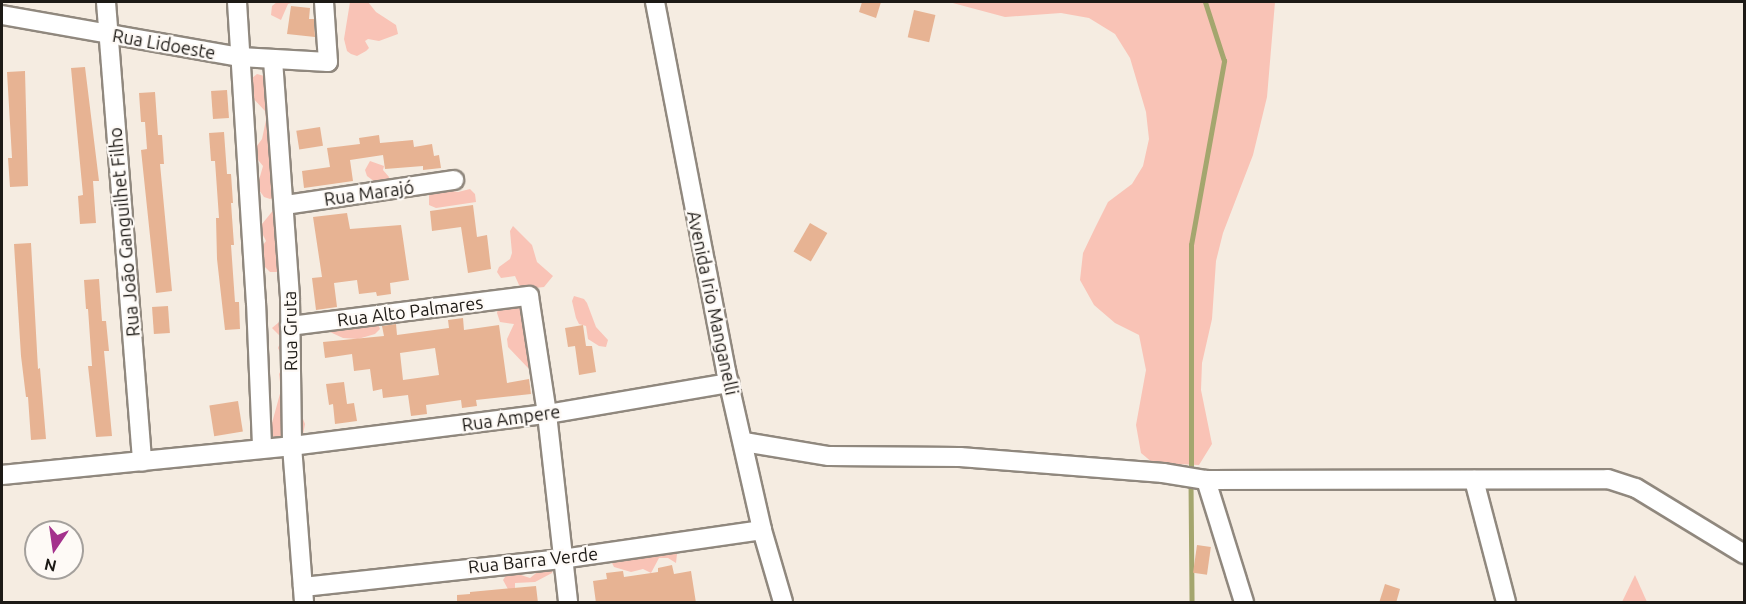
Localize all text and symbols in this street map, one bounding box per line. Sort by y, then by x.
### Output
street label: Rua Lidoeste [111,24,217,64]
street label: Rua João Ganguilhet Filho [104,126,144,338]
street label: Rua Marajó [323,176,415,210]
street label: Avenida Irio Manganelli [683,209,743,397]
street label: Rua Gruta [279,291,301,371]
street label: Rua Alto Palmares [336,291,484,331]
street label: Rua Ampere [460,400,562,436]
north arrow [24,520,84,580]
street label: Rua Barra Verde [467,542,599,578]
text: N [43,555,58,576]

